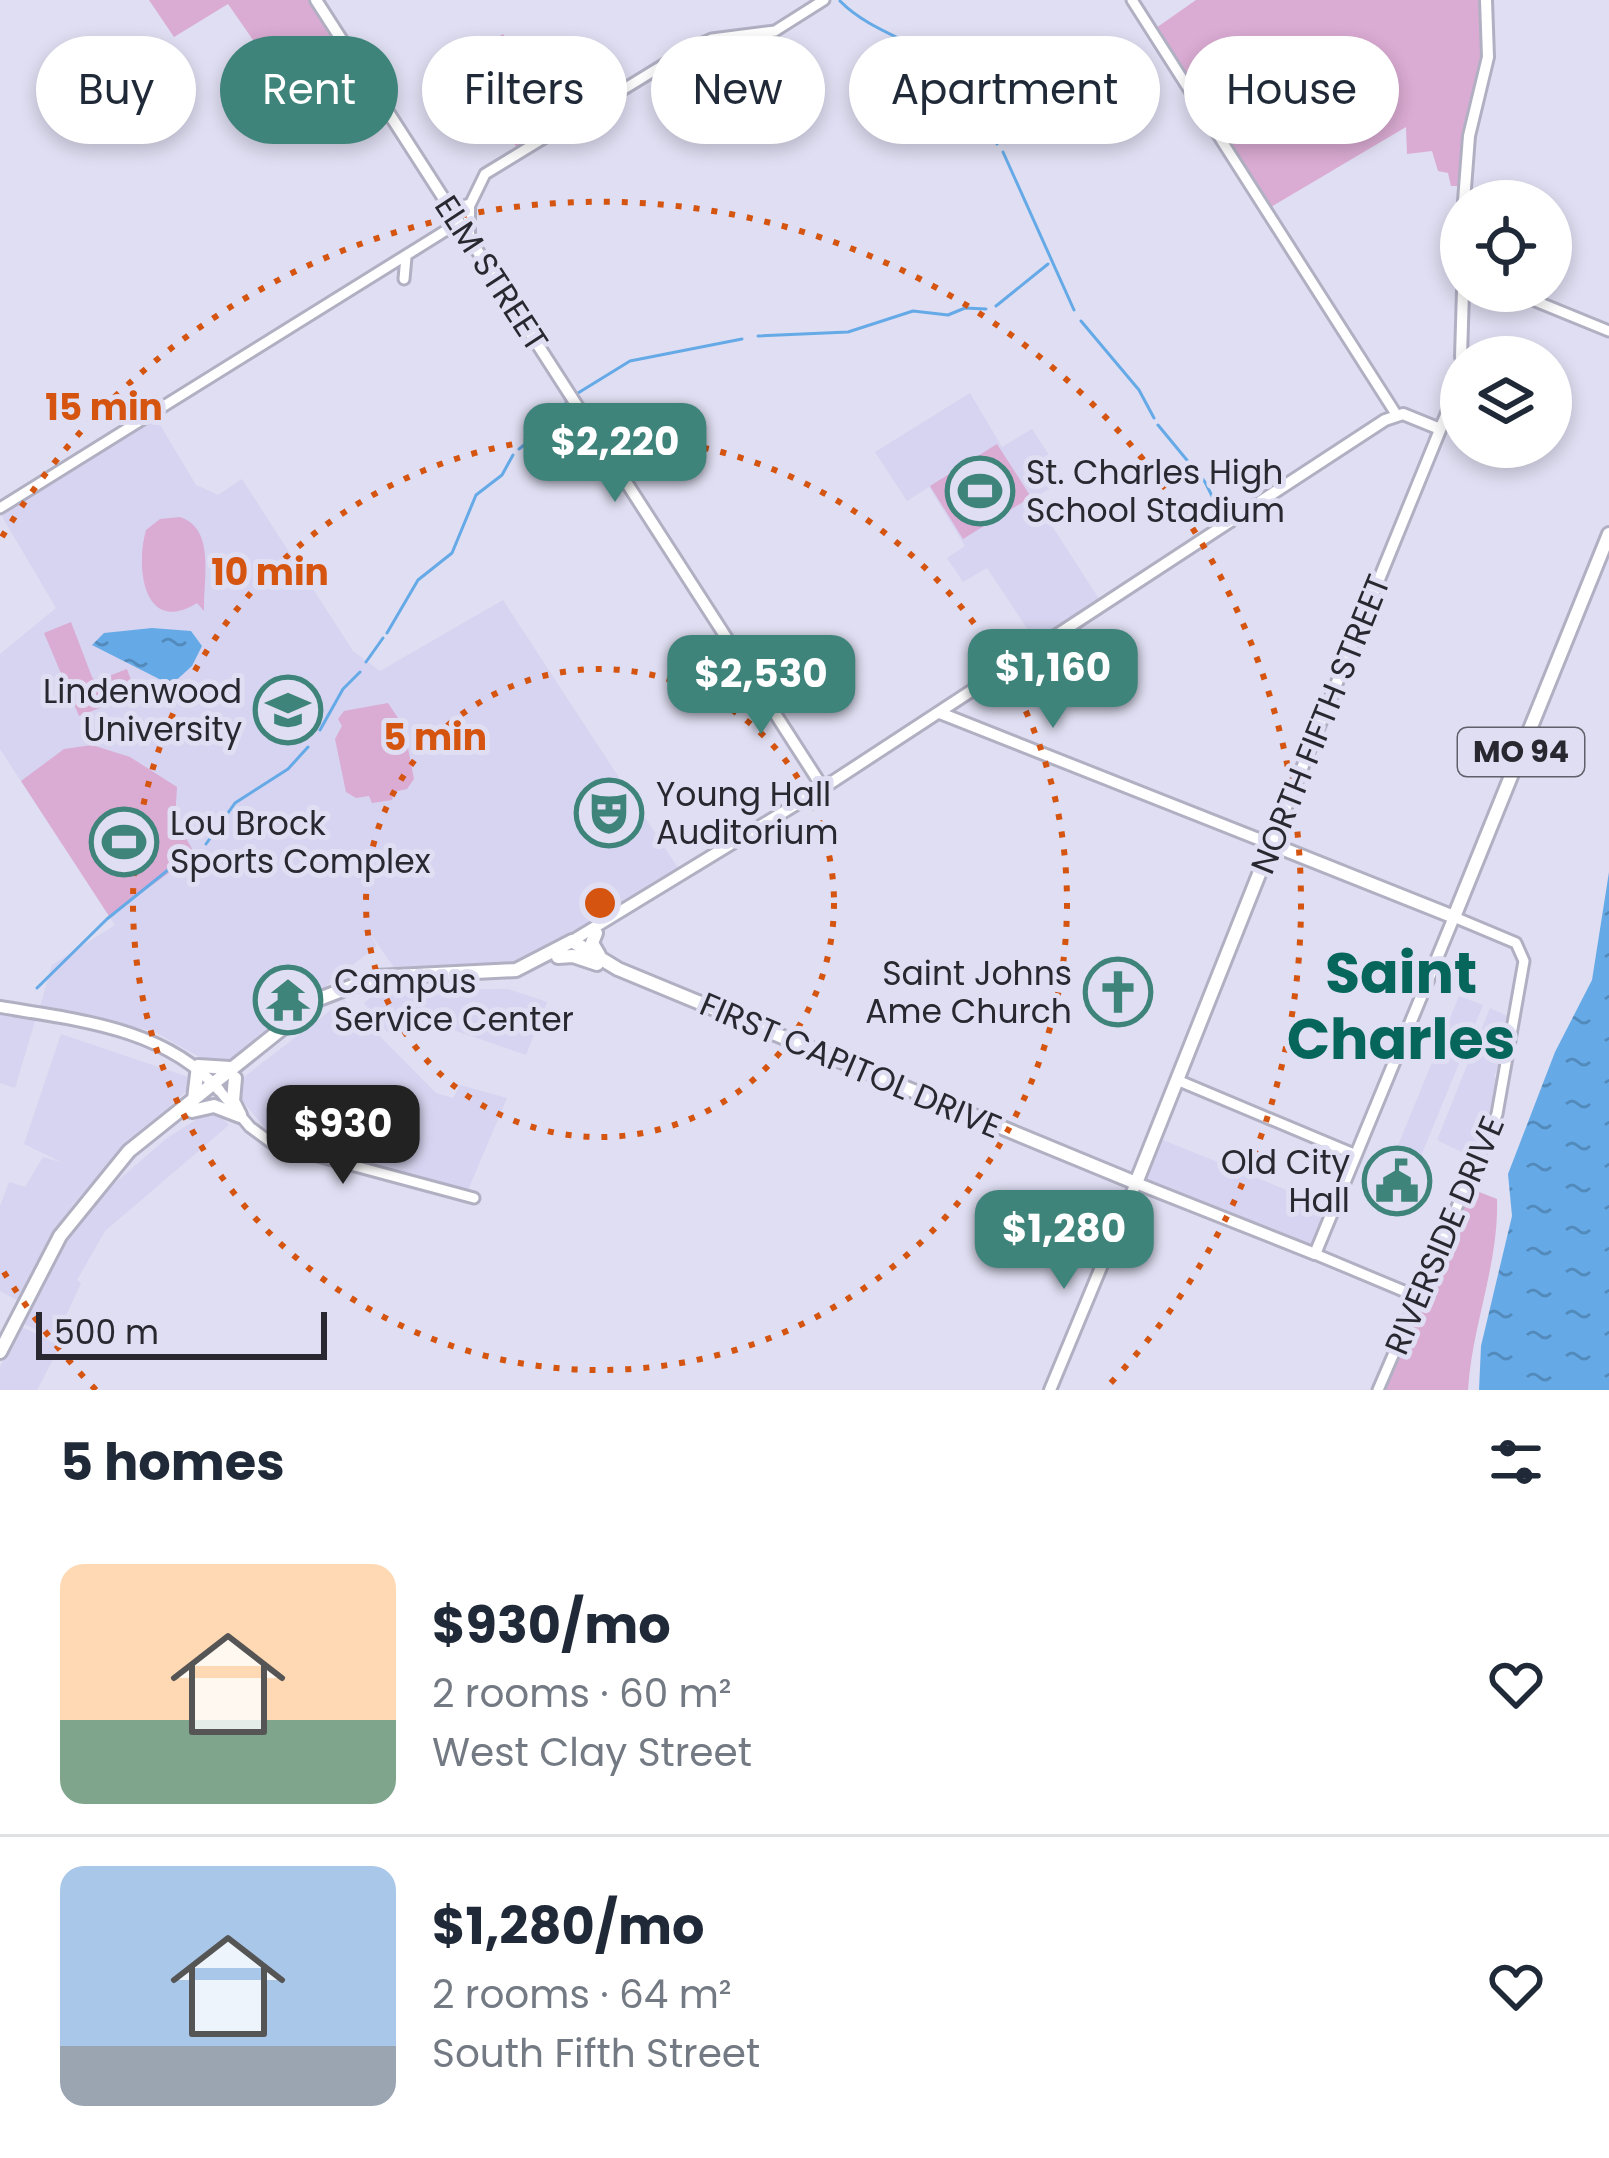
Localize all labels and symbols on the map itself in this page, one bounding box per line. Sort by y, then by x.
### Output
street label: ELM STREET [424,186,560,360]
text: 15 min [45,382,163,433]
pin: $2,220 [517,403,713,505]
place label: St. Charles High School Stadium [1026,449,1285,534]
sports icon: St. Charles High School Stadium [945,456,1015,526]
text: 10 min [211,547,329,598]
street label: NORTH FIFTH STREET [1239,568,1402,881]
pin: $1,160 [955,629,1151,731]
pin: $2,530 [663,635,859,737]
place label: Lindenwood University [43,668,242,753]
school or university icon: Lindenwood University [253,675,323,745]
text: 5 min [383,712,487,763]
road number: MO 94 [1458,728,1584,776]
place label: Young Hall Auditorium [656,771,838,856]
theatre icon: Young Hall Auditorium [574,778,644,848]
place label: Lou Brock Sports Complex [170,800,431,885]
sports icon: Lou Brock Sports Complex [89,807,159,877]
centre of rings [579,882,621,924]
district label: Saint Charles [1287,933,1515,1079]
place label: Saint Johns Ame Church [865,950,1072,1035]
church icon: Saint Johns Ame Church [1083,957,1153,1027]
place label: Campus Service Center [334,958,574,1043]
temple icon: Campus Service Center [253,965,323,1035]
street label: FIRST CAPITOL DRIVE [693,981,1009,1150]
pin: $930 [272,1085,414,1187]
street label: RIVERSIDE DRIVE [1373,1109,1516,1362]
place label: Old City Hall [1221,1139,1350,1224]
public building icon: Old City Hall [1362,1146,1432,1216]
pin: $1,280 [966,1190,1162,1292]
scale bar [36,1306,327,1359]

